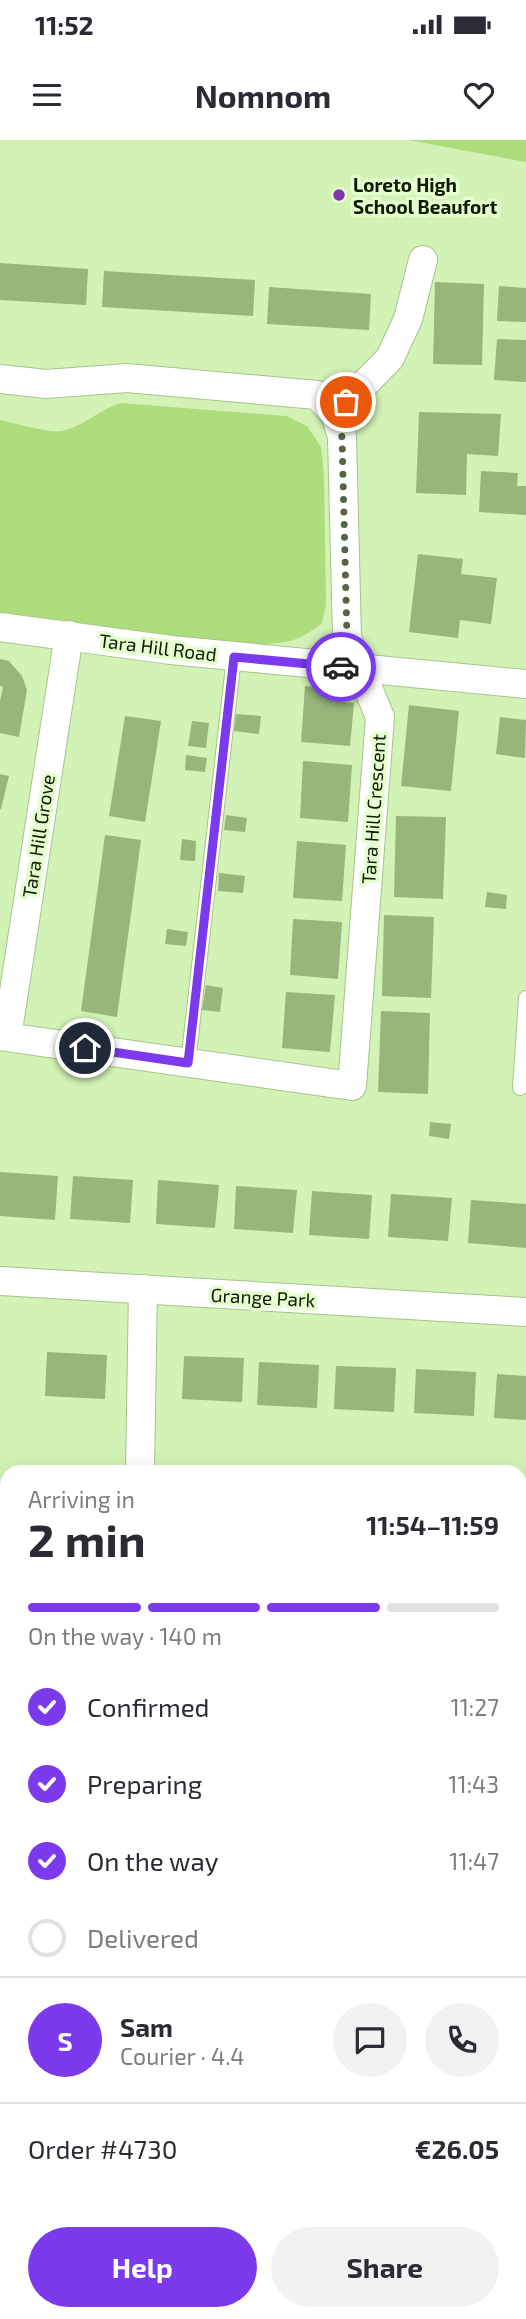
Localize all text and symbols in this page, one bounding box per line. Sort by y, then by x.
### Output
text: 11:52 [35,9,94,40]
icon: menu [28,76,66,114]
text: Nomnom [195,76,331,114]
icon: heart [460,76,498,114]
place label: Loreto High School Beaufort [353,173,497,218]
marker: Loreto High School Beaufort [331,187,347,203]
pin [316,372,376,432]
icon: bag [327,383,365,421]
street label: Tara Hill Road [98,628,218,666]
courier [306,632,376,702]
icon: car [322,648,360,686]
street label: Tara Hill Crescent [356,733,390,885]
street label: Tara Hill Grove [17,773,59,899]
pin [55,1018,115,1078]
icon: home [66,1029,104,1067]
street label: Grange Park [210,1283,316,1311]
text: Arriving in [28,1485,135,1513]
text: 11:54–11:59 [366,1509,499,1540]
text: 2 min [28,1511,146,1566]
text: On the way · 140 m [28,1622,222,1650]
icon: check [28,1688,66,1726]
text: Confirmed [87,1691,210,1722]
text: 11:27 [451,1693,499,1721]
icon: check [28,1765,66,1803]
text: Preparing [87,1768,202,1799]
text: 11:43 [448,1770,499,1798]
icon: check [28,1842,66,1880]
text: On the way [87,1845,218,1876]
text: 11:47 [449,1847,499,1875]
text: Delivered [87,1922,199,1953]
button: chat [333,2003,407,2077]
button: phone [425,2003,499,2077]
text: Sam [120,2011,173,2042]
text: S [57,2025,73,2056]
text: Courier · 4.4 [120,2042,244,2070]
text: Order #4730 [28,2133,177,2164]
text: €26.05 [415,2133,499,2164]
button: Help [28,2227,257,2307]
button: Share [271,2227,499,2307]

